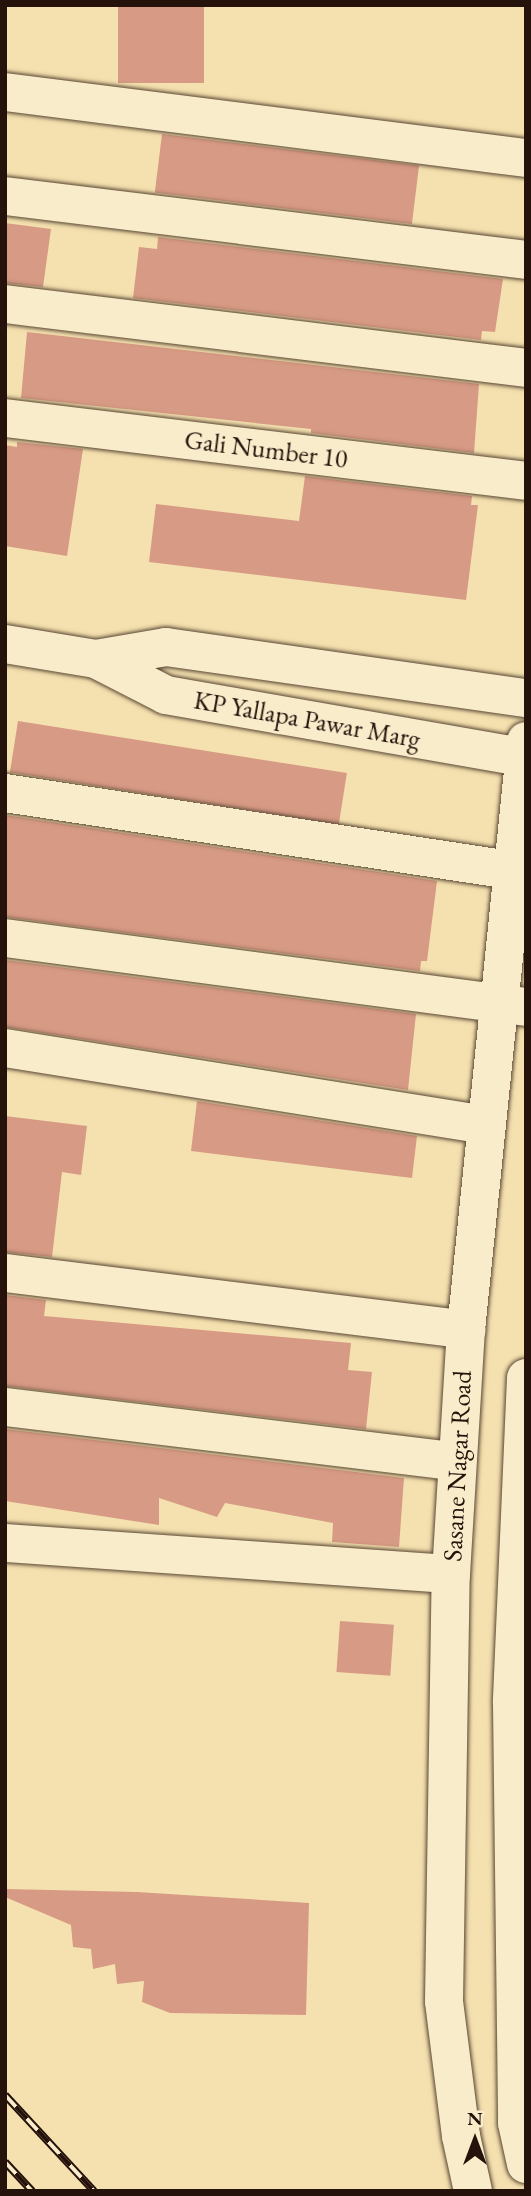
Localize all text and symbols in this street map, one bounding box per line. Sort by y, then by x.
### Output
street label: Gali Number 10 [183,425,349,475]
street label: KP Yallapa Pawar Marg [191,685,423,755]
street label: Sasane Nagar Road [437,1370,479,1562]
north arrow [440,2105,510,2175]
text: N [467,2106,483,2131]

